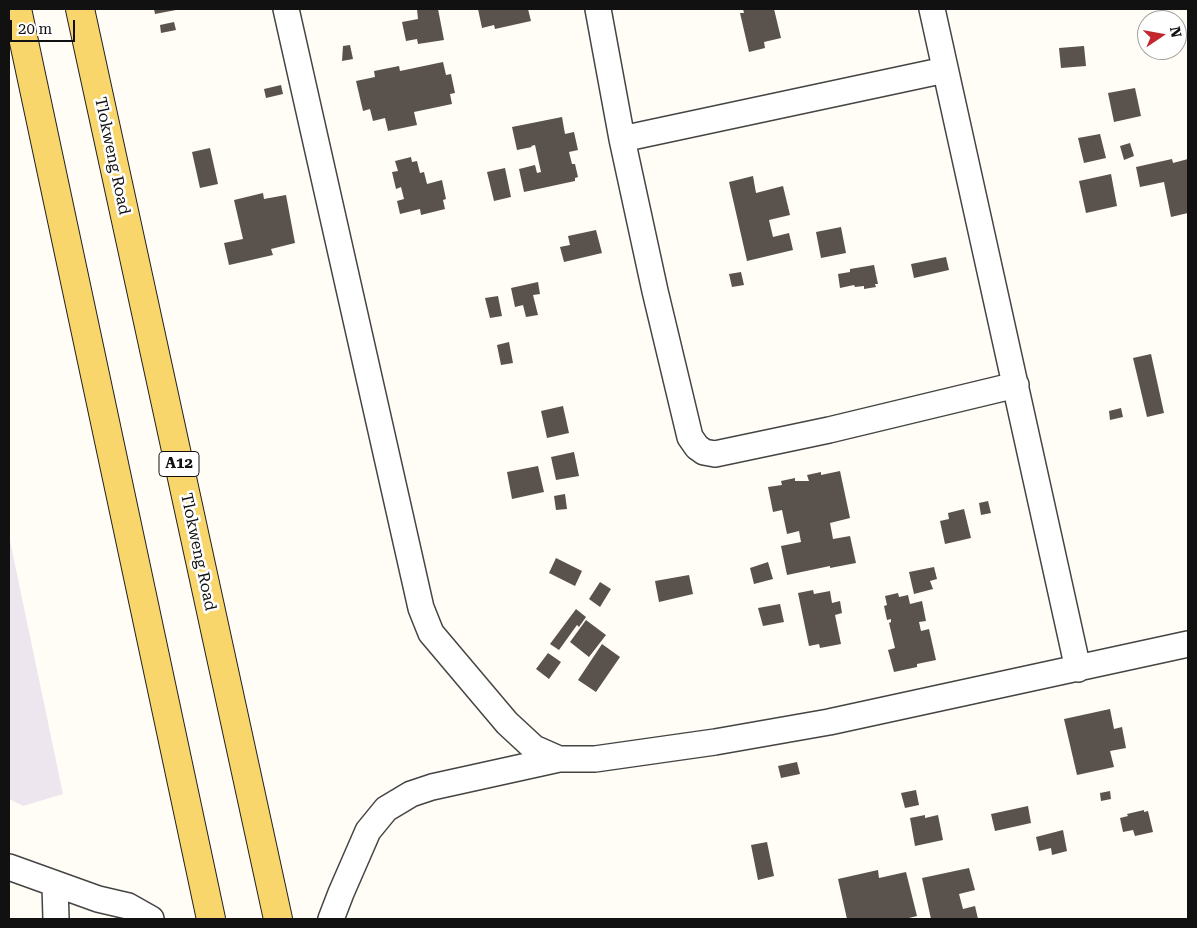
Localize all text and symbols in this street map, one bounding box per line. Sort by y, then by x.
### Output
scale bar [12,10,78,42]
north arrow [1137,10,1187,60]
text: 20 m [18,20,52,38]
text: N [1167,25,1185,39]
street label: Tlokweng Road [90,95,134,217]
road number: A12 [159,452,199,476]
street label: Tlokweng Road [176,491,220,613]

